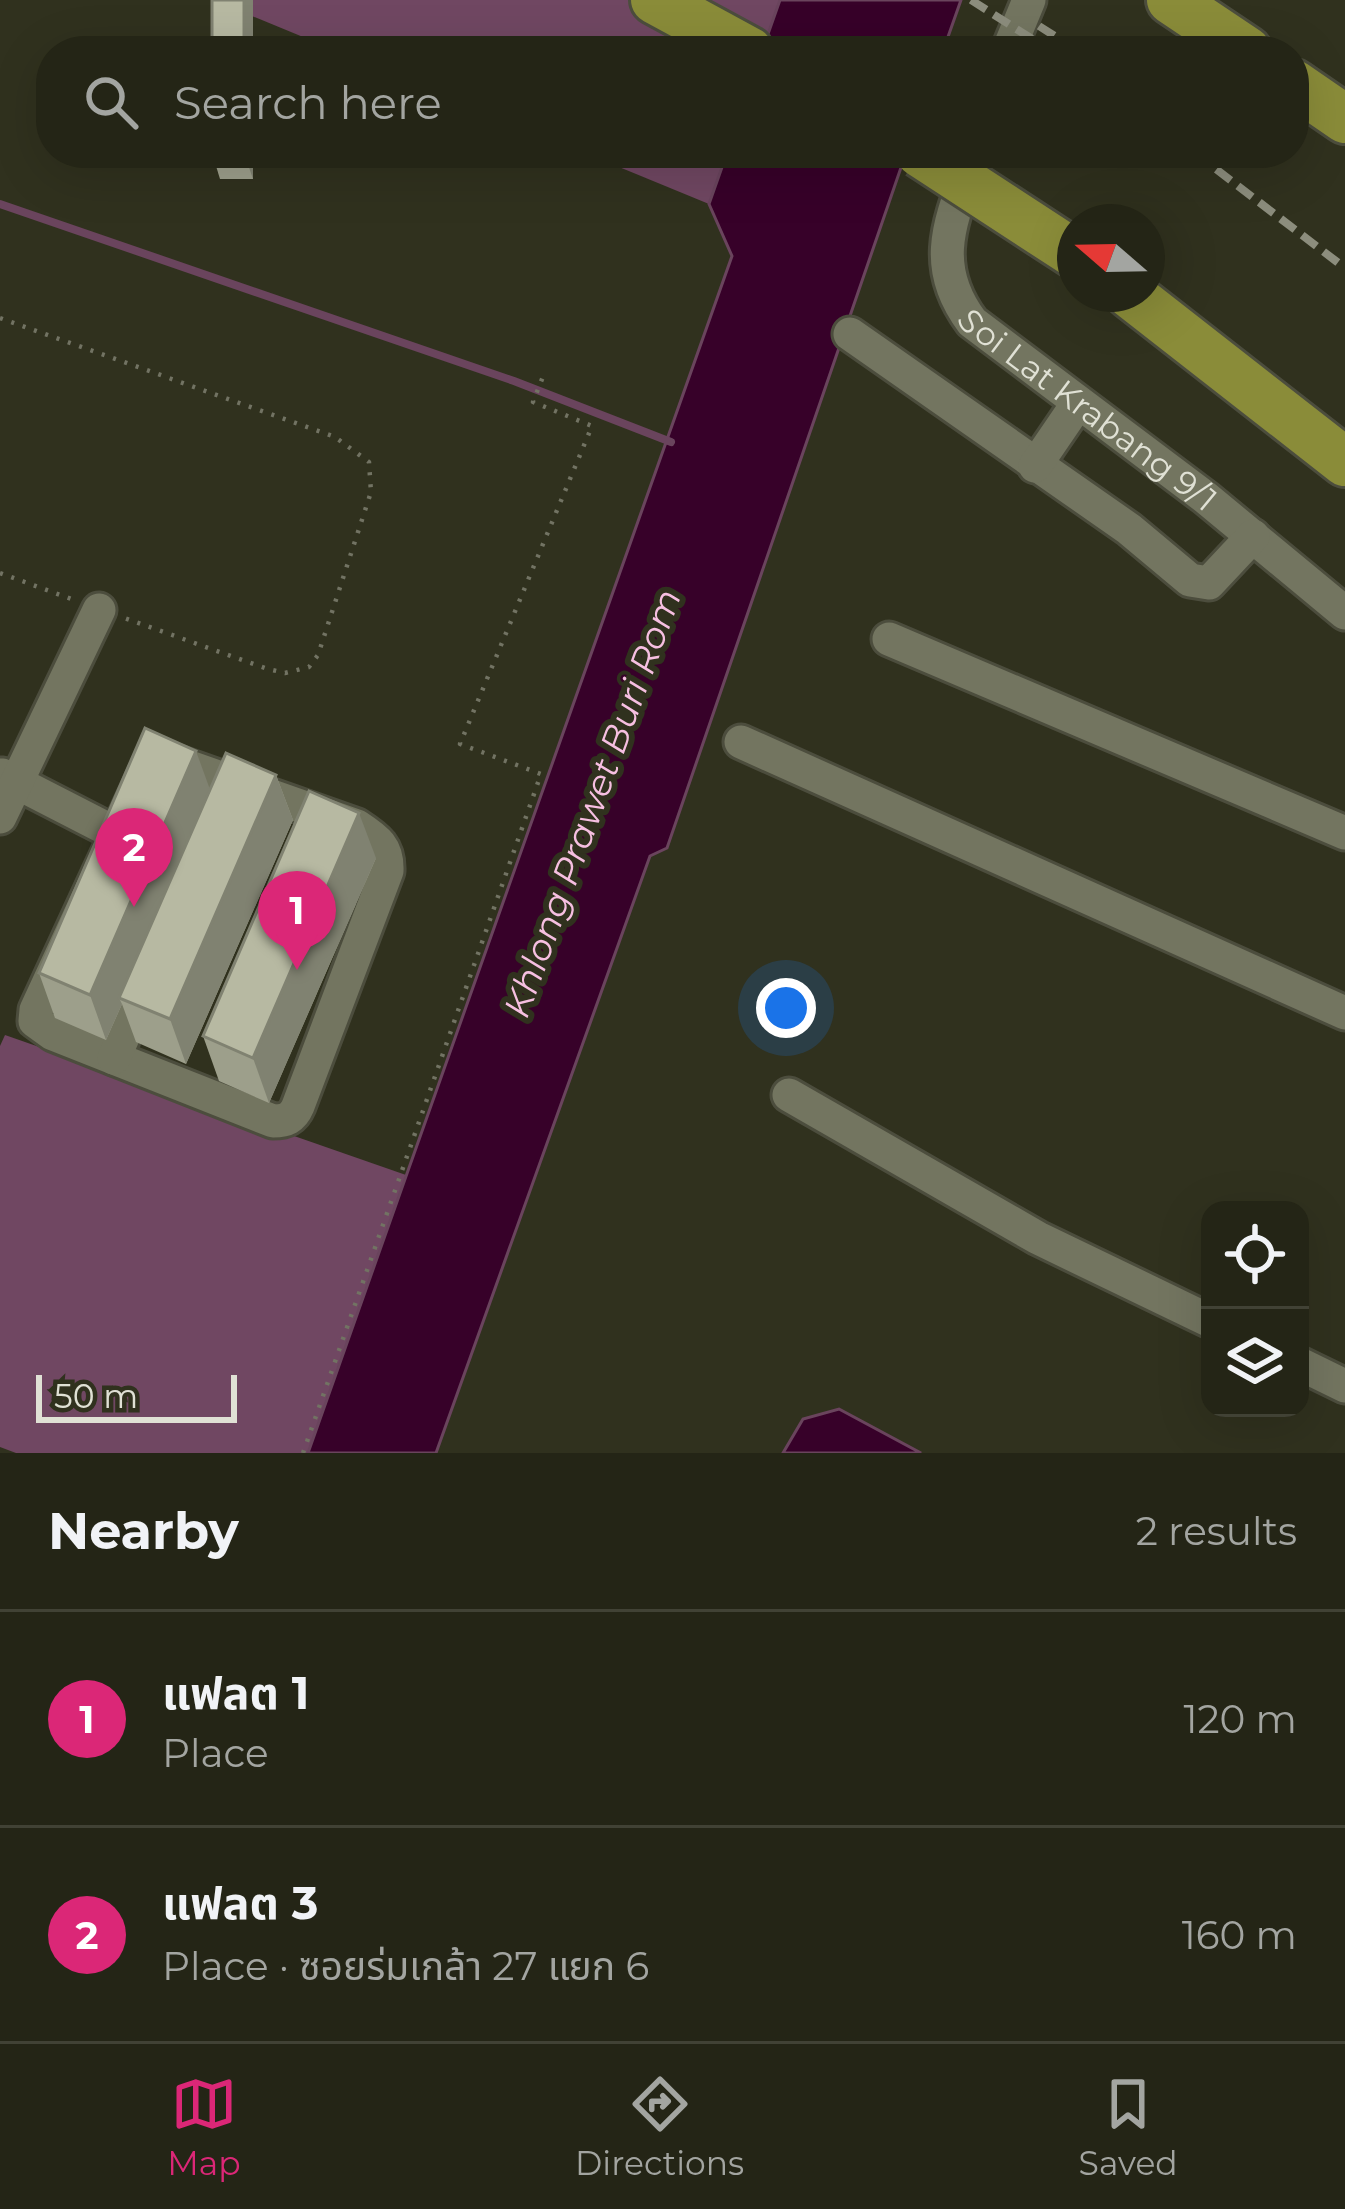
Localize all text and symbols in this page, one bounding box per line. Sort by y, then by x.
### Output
search box [36,36,1309,168]
icon: search [78,69,144,135]
text: Search here [174,75,442,130]
north arrow [1057,204,1165,312]
street label: Soi Lat Krabang 9/1 [949,301,1225,519]
water label: Khlong Prawet Buri Rom [494,583,690,1023]
pin: 2 [95,808,173,907]
pin: 1 [258,871,336,970]
your location [756,978,816,1038]
map controls [1201,1201,1309,1417]
button: locate [1201,1201,1309,1309]
button: layers [1201,1309,1309,1417]
scale bar [36,1369,237,1422]
text: 50 m [54,1376,138,1416]
text: Nearby [48,1500,239,1562]
text: 2 results [1136,1507,1297,1555]
text: แฟลต 1 [162,1665,309,1720]
text: 1 [79,1695,95,1743]
text: 120 m [1183,1695,1297,1743]
text: Place [162,1729,269,1777]
text: แฟลต 3 [162,1875,318,1930]
text: 2 [75,1911,99,1959]
text: 160 m [1182,1911,1297,1959]
text: Place · ซอยร่มเกล้า 27 แยก 6 [162,1942,649,1990]
tab: Map [167,2071,241,2183]
tab: Directions [575,2071,744,2183]
tab: Saved [1079,2071,1178,2183]

